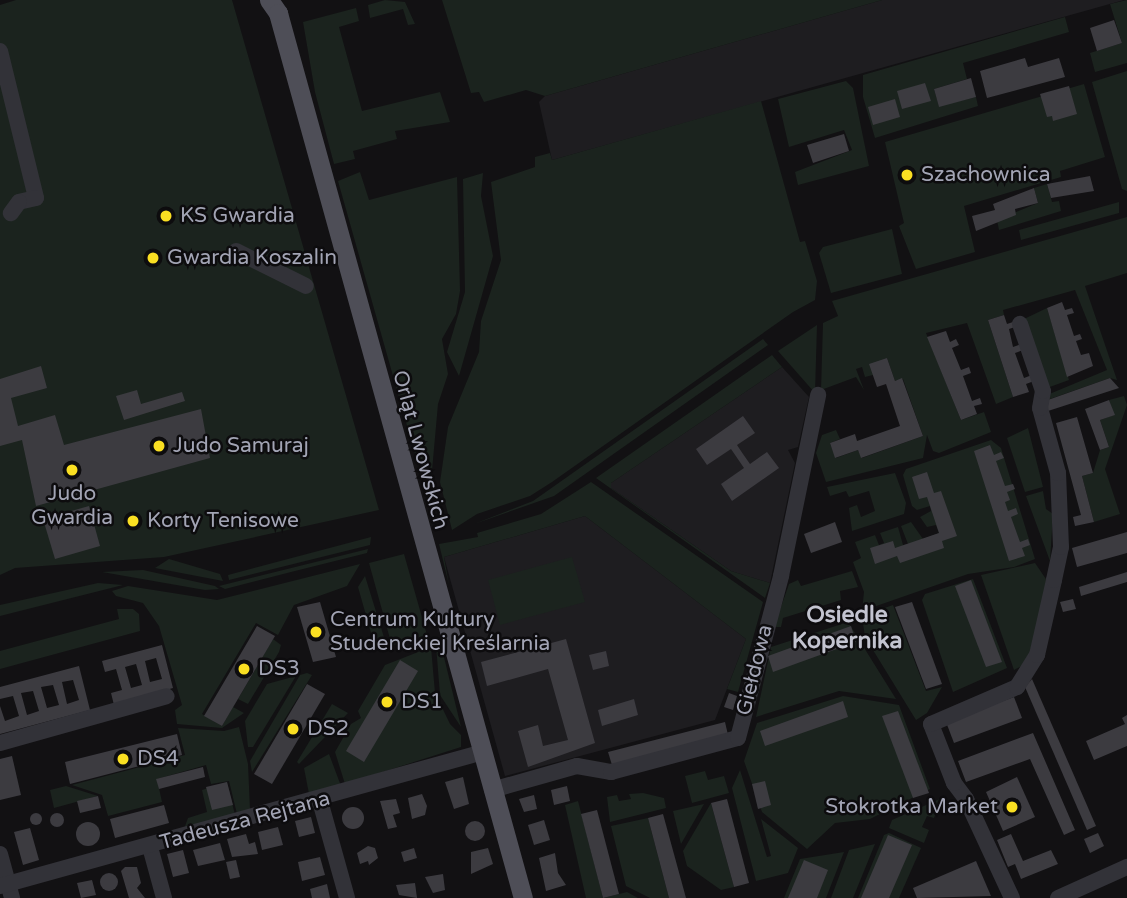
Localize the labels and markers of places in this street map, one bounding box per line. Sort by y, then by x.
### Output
place label: Szachownica [921,162,1050,188]
marker: Szachownica [899,167,915,183]
place label: KS Gwardia [180,203,295,229]
marker: KS Gwardia [158,208,174,224]
place label: Gwardia Koszalin [167,245,337,271]
marker: Gwardia Koszalin [145,250,161,266]
place label: Judo Samuraj [173,433,309,459]
marker: Judo Samuraj [151,438,167,454]
marker: Judo Gwardia [64,462,80,478]
place label: Judo Gwardia [31,481,113,531]
place label: Korty Tenisowe [147,508,299,534]
marker: Korty Tenisowe [125,513,141,529]
place label: Centrum Kultury Studenckiej Kreślarnia [330,607,550,657]
marker: Centrum Kultury Studenckiej Kreślarnia [308,624,324,640]
place label: DS3 [258,656,300,682]
marker: DS3 [236,661,252,677]
place label: DS1 [401,689,443,715]
marker: DS1 [379,694,395,710]
place label: DS2 [307,716,349,742]
marker: DS2 [285,721,301,737]
place label: DS4 [137,746,179,772]
marker: DS4 [115,751,131,767]
place label: Stokrotka Market [825,794,998,820]
marker: Stokrotka Market [1004,799,1020,815]

